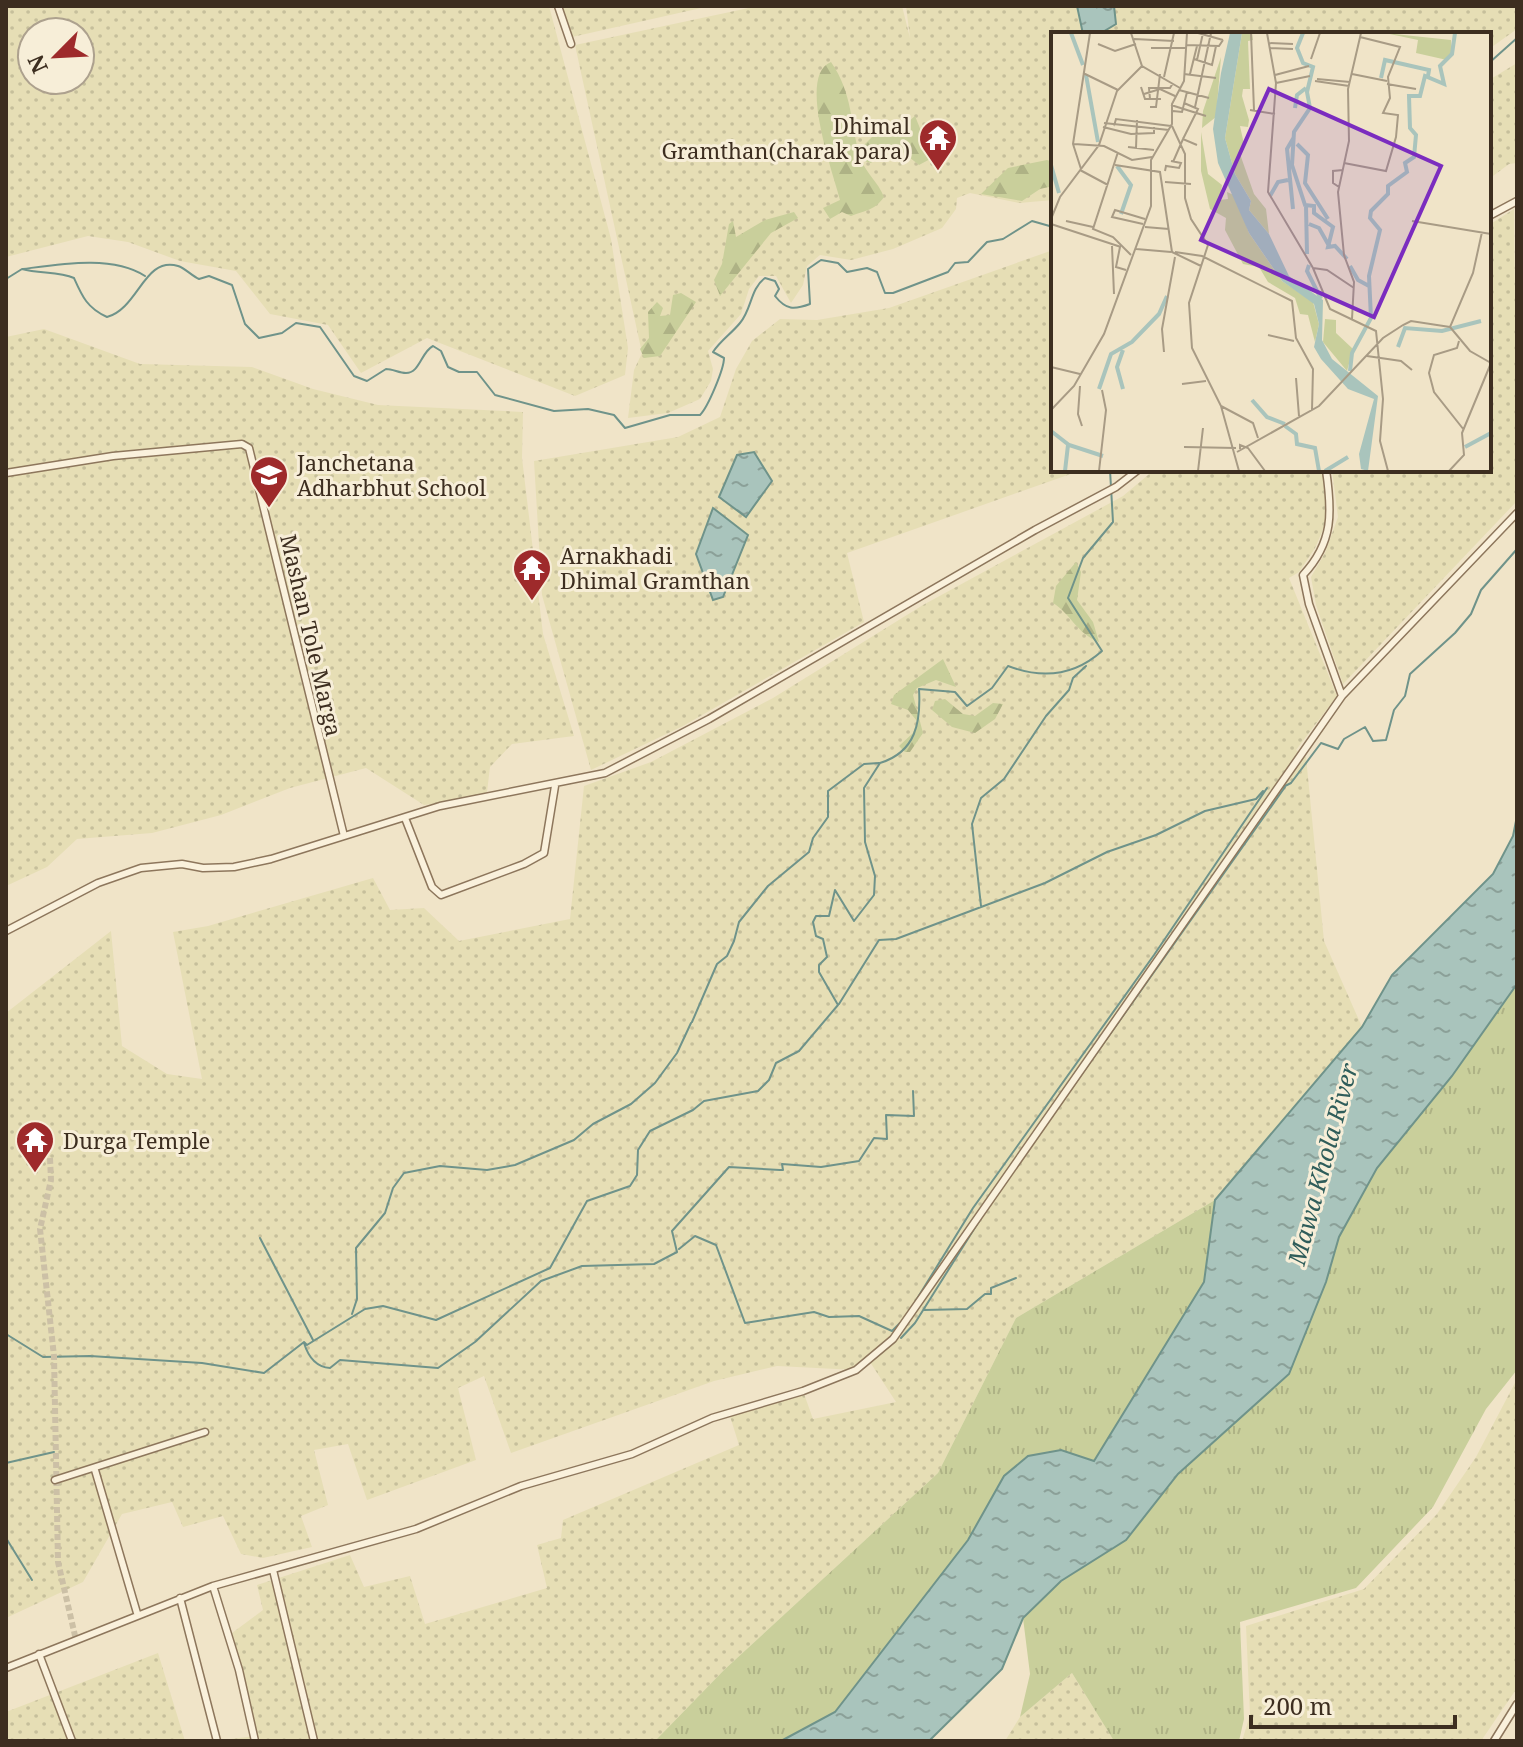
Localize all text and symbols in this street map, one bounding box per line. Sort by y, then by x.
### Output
north arrow [16,16,96,96]
inset map [1051,32,1491,472]
text: N [20,51,54,79]
place label: Dhimal Gramthan(charak para) [661,110,910,165]
temple icon: Dhimal Gramthan(charak para) [917,117,959,172]
place label: Janchetana Adharbhut School [296,447,486,502]
school or university icon: Janchetana Adharbhut School [248,454,290,509]
street label: Mashan Tole Marga [274,531,350,739]
place label: Arnakhadi Dhimal Gramthan [560,540,750,595]
temple icon: Arnakhadi Dhimal Gramthan [511,547,553,602]
water label: Mawa Khola River [1279,1059,1365,1270]
temple icon: Durga Temple [14,1119,56,1174]
place label: Durga Temple [63,1125,210,1155]
scale bar [1251,1679,1455,1729]
text: 200 m [1263,1689,1332,1722]

